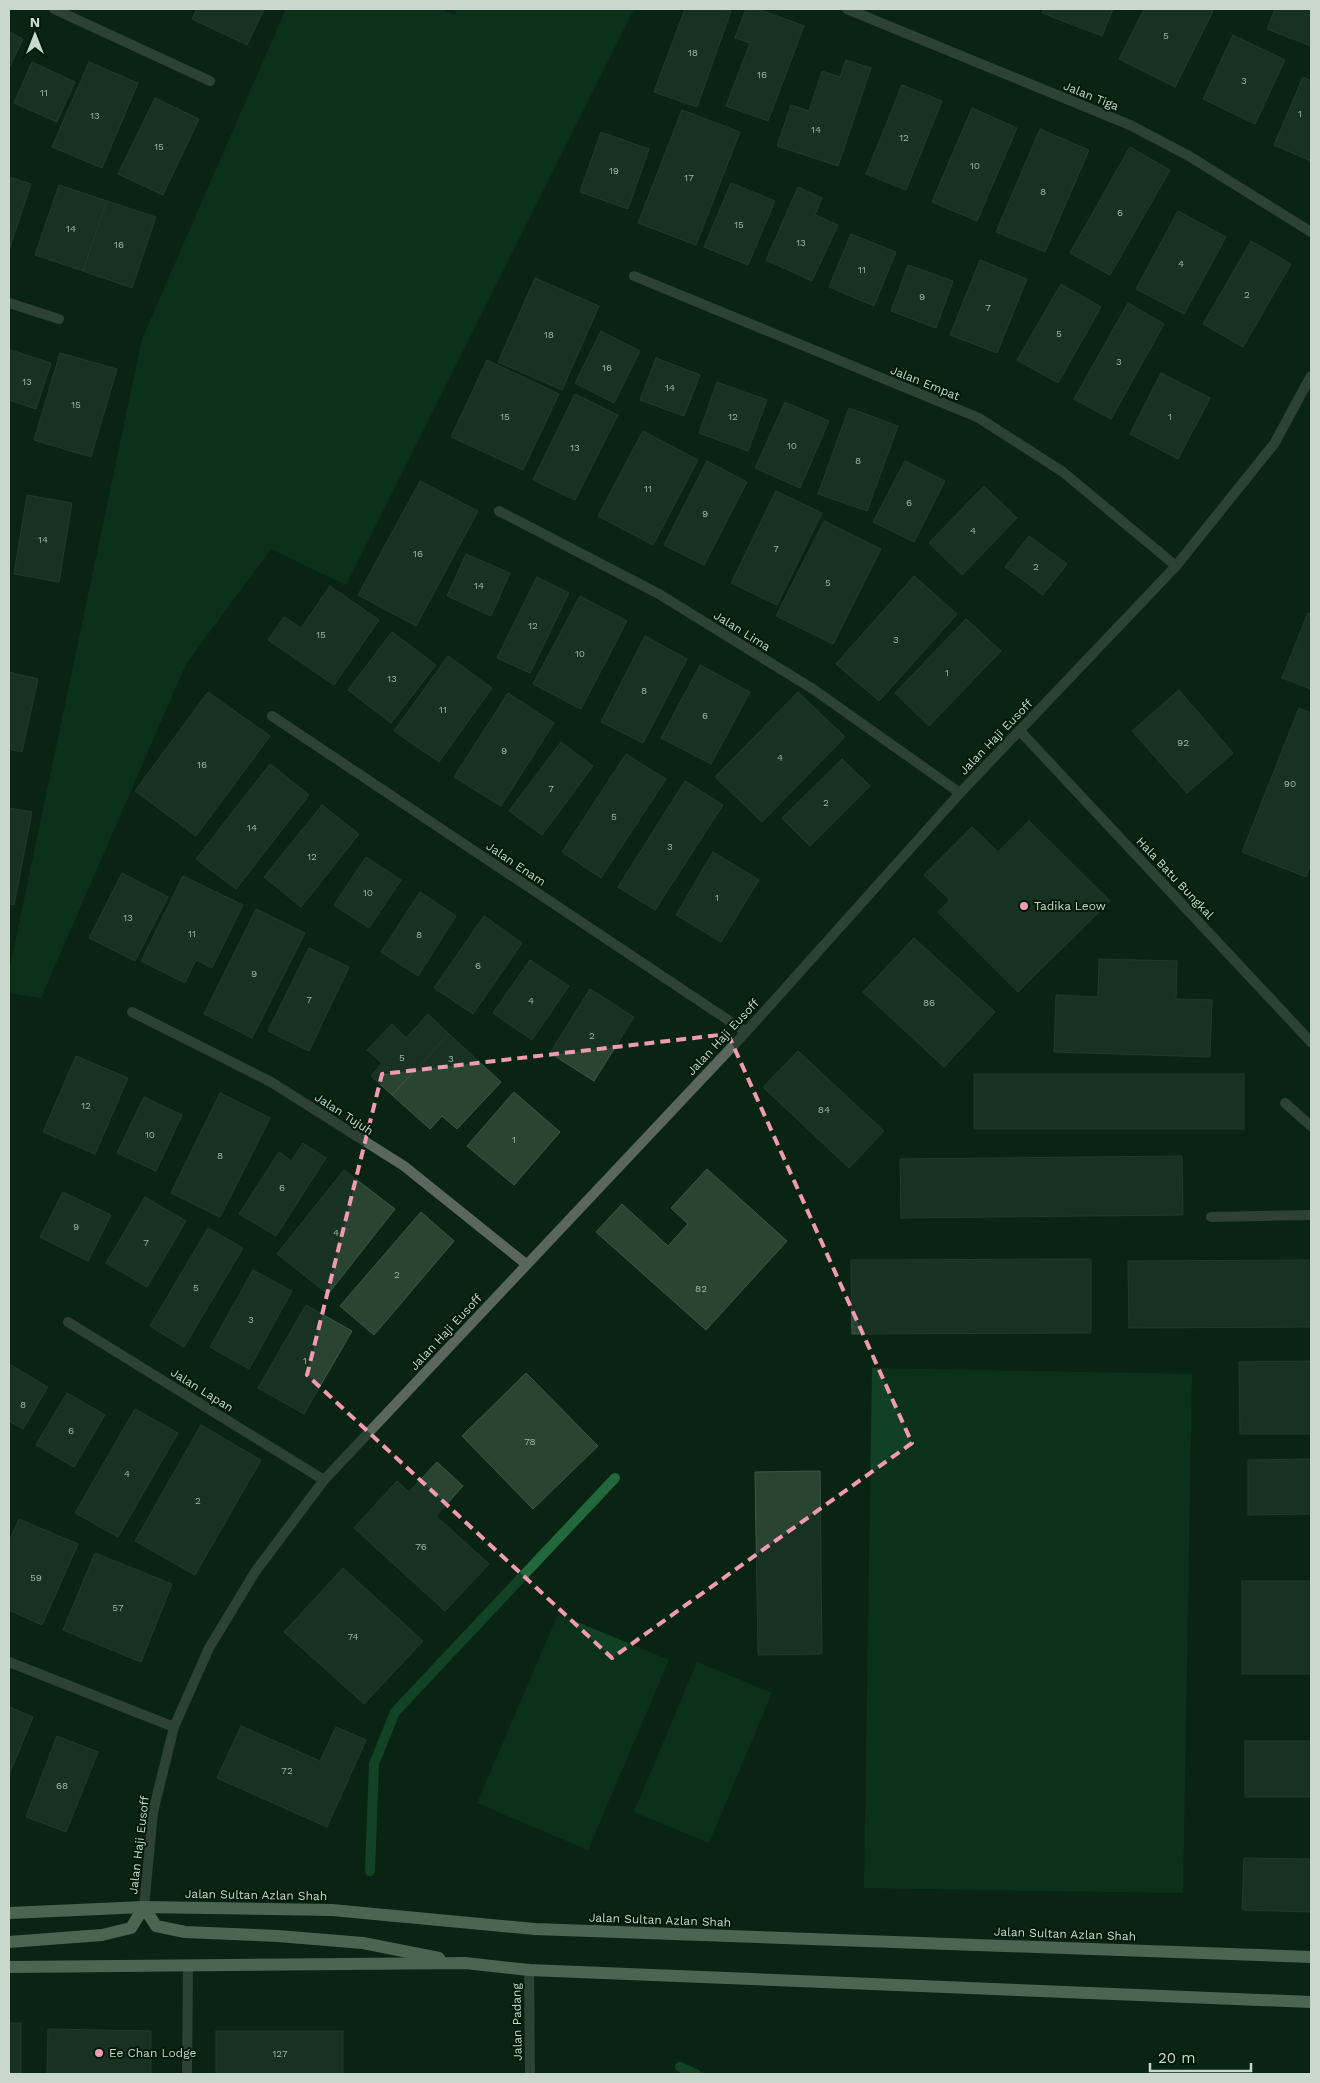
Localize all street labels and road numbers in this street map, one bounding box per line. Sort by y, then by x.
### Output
street label: Jalan Tiga [1061,79,1121,114]
street label: Jalan Empat [888,363,962,403]
street label: Jalan Lima [711,608,773,654]
street label: Jalan Haji Eusoff [957,696,1036,778]
street label: Hala Batu Bungkal [1133,834,1217,922]
street label: Jalan Enam [484,839,548,889]
street label: Jalan Haji Eusoff [684,996,762,1078]
street label: Jalan Tujuh [312,1090,376,1138]
street label: Jalan Haji Eusoff [407,1291,485,1373]
street label: Jalan Lapan [168,1365,236,1415]
street label: Jalan Haji Eusoff [126,1794,152,1895]
street label: Jalan Sultan Azlan Shah [185,1887,327,1903]
street label: Jalan Sultan Azlan Shah [589,1911,731,1929]
street label: Jalan Sultan Azlan Shah [994,1925,1136,1943]
street label: Jalan Padang [509,1982,525,2061]

